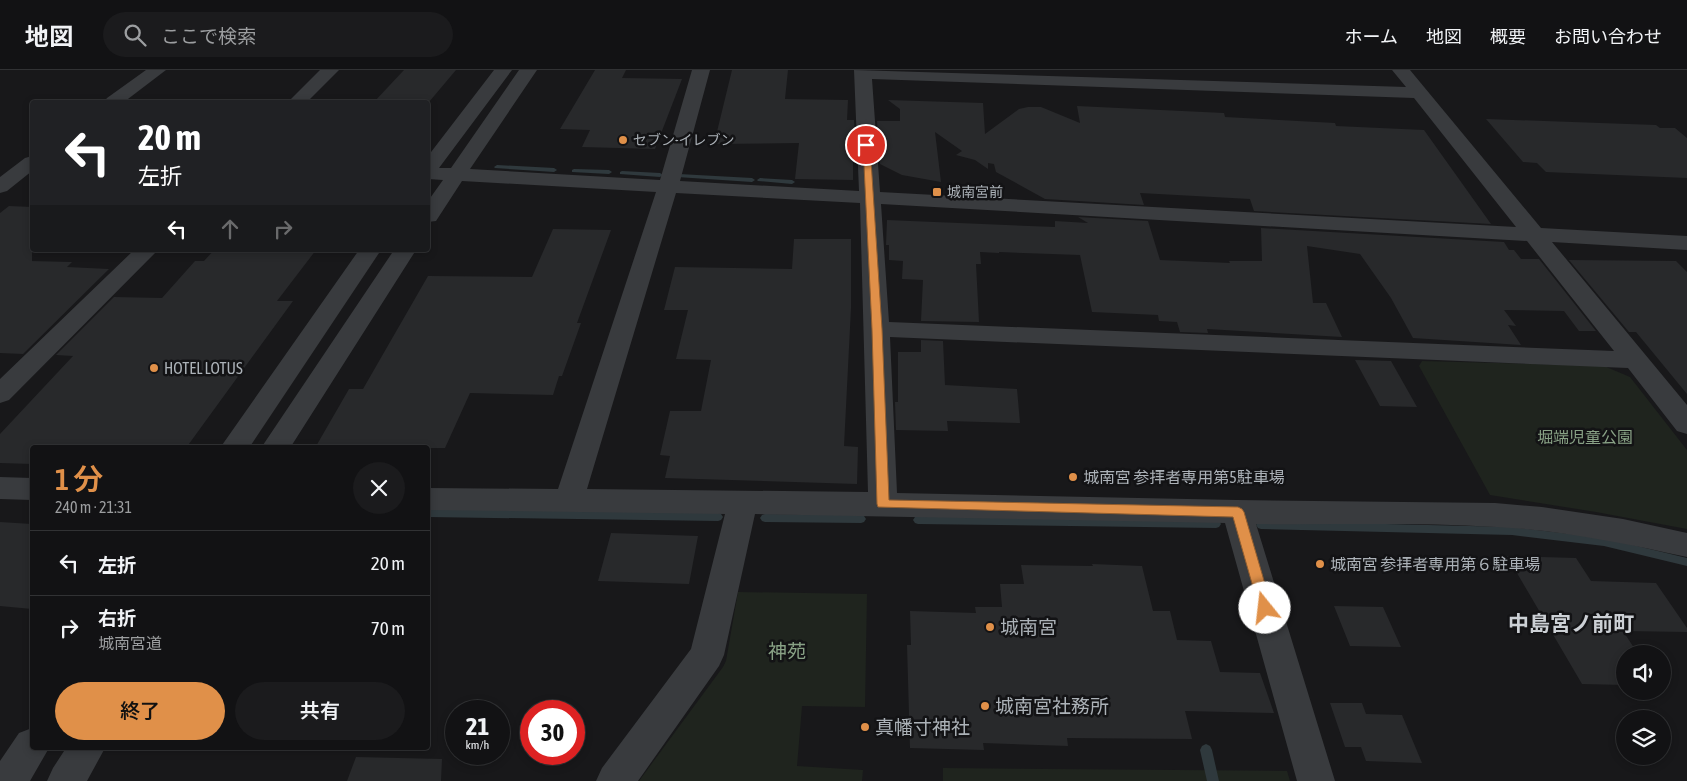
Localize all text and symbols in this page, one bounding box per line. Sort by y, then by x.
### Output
search box [103,12,453,57]
icon: search [121,21,149,49]
text: 地図 [25,23,73,50]
text: ここで検索 [161,25,256,47]
text: ホーム [1345,26,1398,47]
text: 地図 [1426,26,1462,47]
text: 概要 [1490,26,1526,47]
text: お問い合わせ [1554,26,1662,47]
text: 20 m [138,117,201,157]
icon: left [55,120,120,185]
pin [845,124,887,166]
icon: arrive [852,131,880,159]
place label: セブン-イレブン [633,132,735,148]
marker: セブン-イレブン [617,134,629,146]
text: 左折 [138,163,182,189]
place label: 城南宮前 [947,184,1003,200]
marker: 城南宮前 [931,186,943,198]
icon: left [163,215,191,243]
icon: ahead [216,215,244,243]
icon: right [269,215,297,243]
place label: HOTEL LOTUS [164,359,243,377]
marker: HOTEL LOTUS [148,362,160,374]
park label: 堀端児童公園 [1537,428,1633,446]
text: 1 分 [55,462,103,496]
button: close [353,462,405,514]
place label: 城南宮 参拝者専用第5駐車場 [1083,468,1285,486]
marker: 城南宮 参拝者専用第5駐車場 [1067,471,1079,483]
text: 240 m · 21:31 [55,498,132,516]
icon: left [55,549,83,577]
text: 20 m [371,552,405,574]
text: 左折 [98,554,136,576]
place label: 城南宮 参拝者専用第６駐車場 [1330,555,1540,573]
marker: 城南宮 参拝者専用第６駐車場 [1314,558,1326,570]
position arrow [1238,581,1290,633]
text: 右折 [98,607,136,629]
district label: 中島宮ノ前町 [1508,611,1634,635]
icon: right [55,614,83,642]
place label: 城南宮 [1000,616,1057,638]
text: 70 m [371,617,405,639]
marker: 城南宮 [984,621,996,633]
text: 城南宮道 [98,634,162,652]
park label: 神苑 [768,640,806,662]
map controls [1616,645,1671,765]
button: sound [1616,645,1671,700]
button: 終了 [55,682,225,740]
button: 共有 [235,682,405,740]
place label: 城南宮社務所 [995,695,1109,717]
speed limit sign: 30 [520,700,585,765]
marker: 城南宮社務所 [979,700,991,712]
button: layers [1616,710,1671,765]
text: 21 [466,712,489,740]
place label: 真幡寸神社 [875,716,970,738]
marker: 真幡寸神社 [859,721,871,733]
text: km/h [466,738,489,752]

